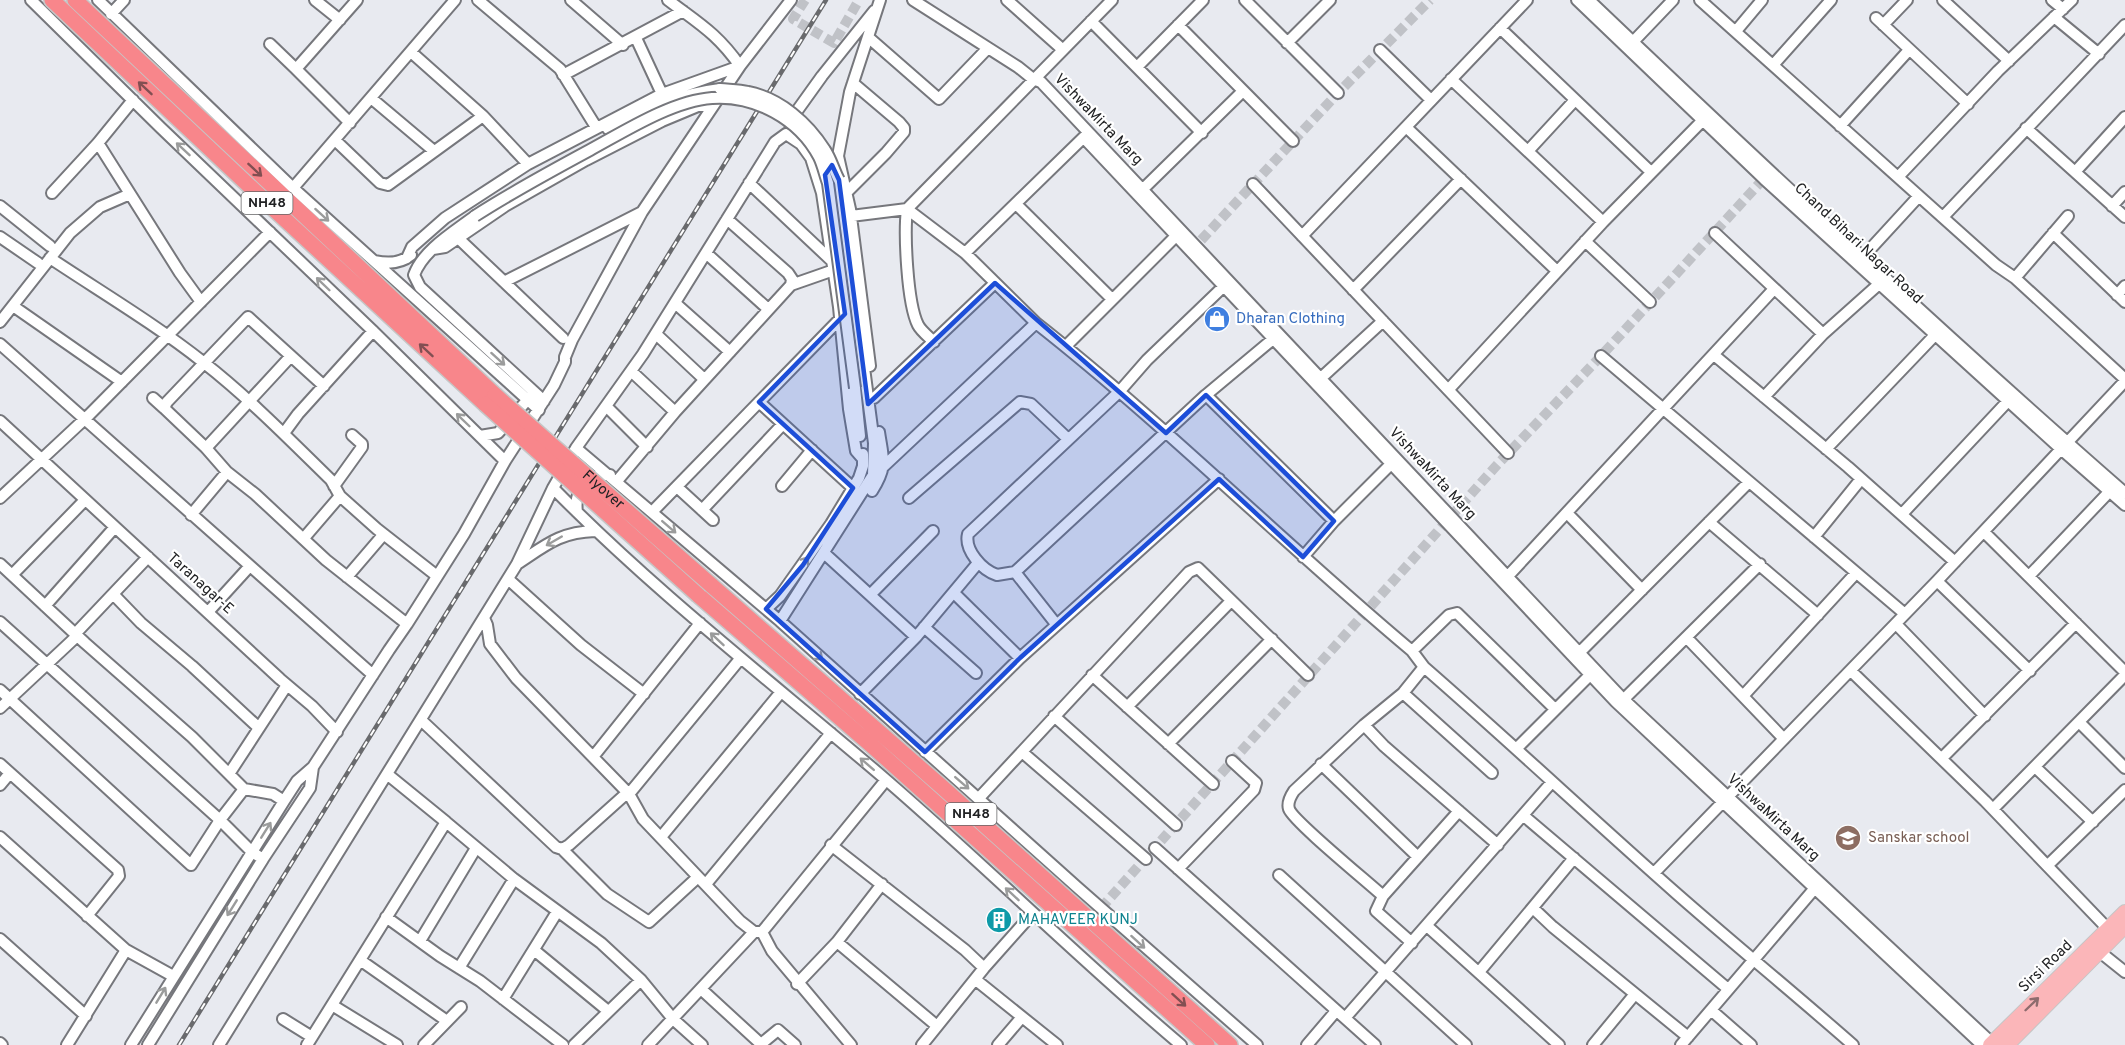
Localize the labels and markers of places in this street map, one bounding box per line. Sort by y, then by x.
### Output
shop icon: Dharan Clothing [1202,304,1232,334]
place label: Dharan Clothing [1236,310,1345,329]
school or university icon: Sanskar school [1833,823,1863,853]
place label: Sanskar school [1868,829,1970,848]
building icon: MAHAVEER KUNJ [984,905,1014,935]
place label: MAHAVEER KUNJ [1018,911,1138,930]

